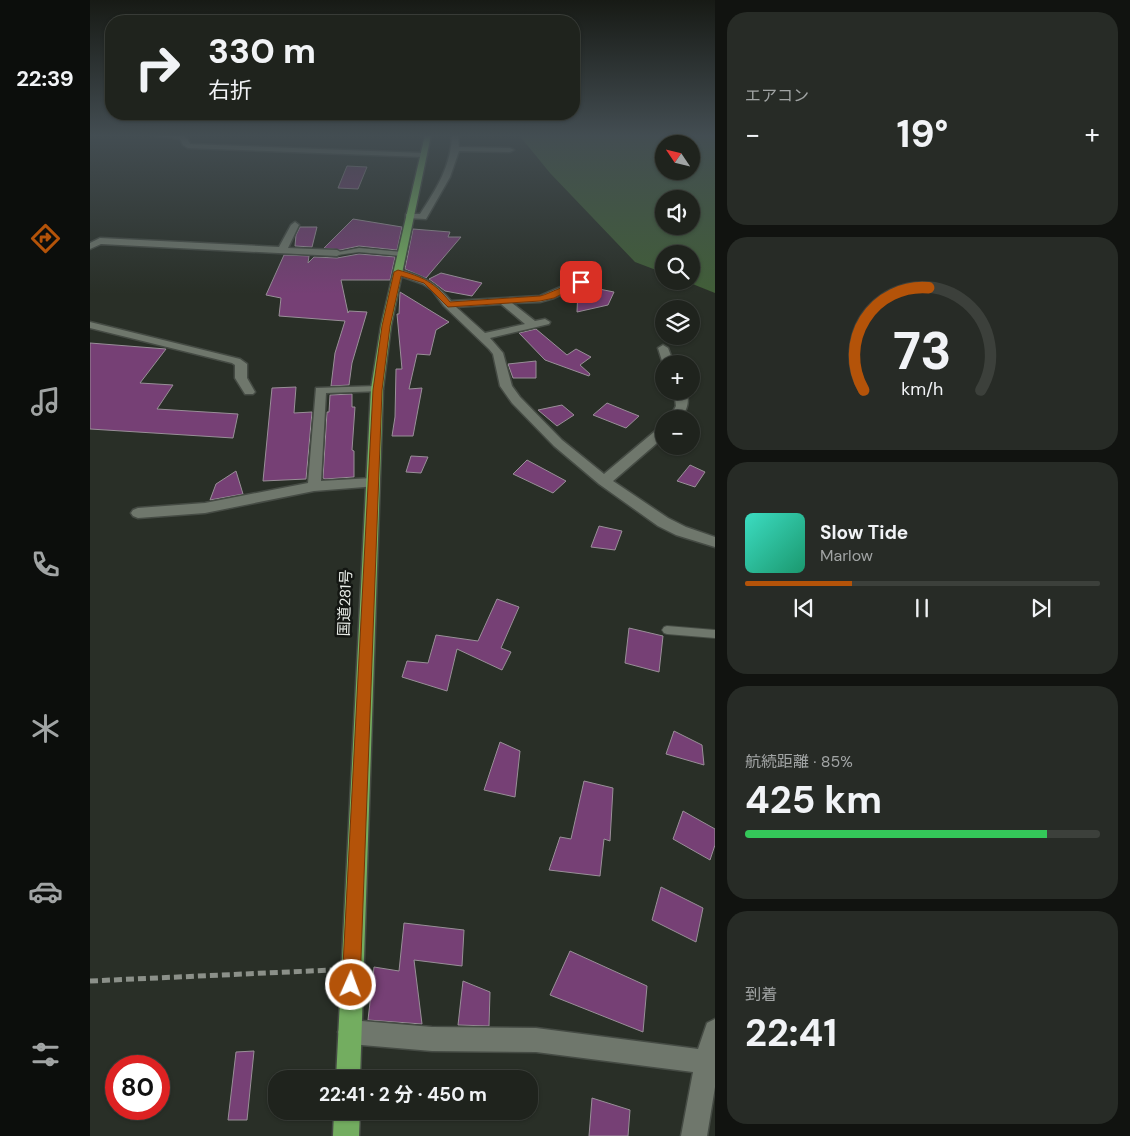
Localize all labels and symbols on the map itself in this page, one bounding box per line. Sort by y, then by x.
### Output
north arrow [655,135,700,180]
pin [560,261,602,303]
street label: 国道281号 [334,569,356,637]
position arrow [324,958,376,1010]
speed limit sign: 80 [105,1055,170,1120]

